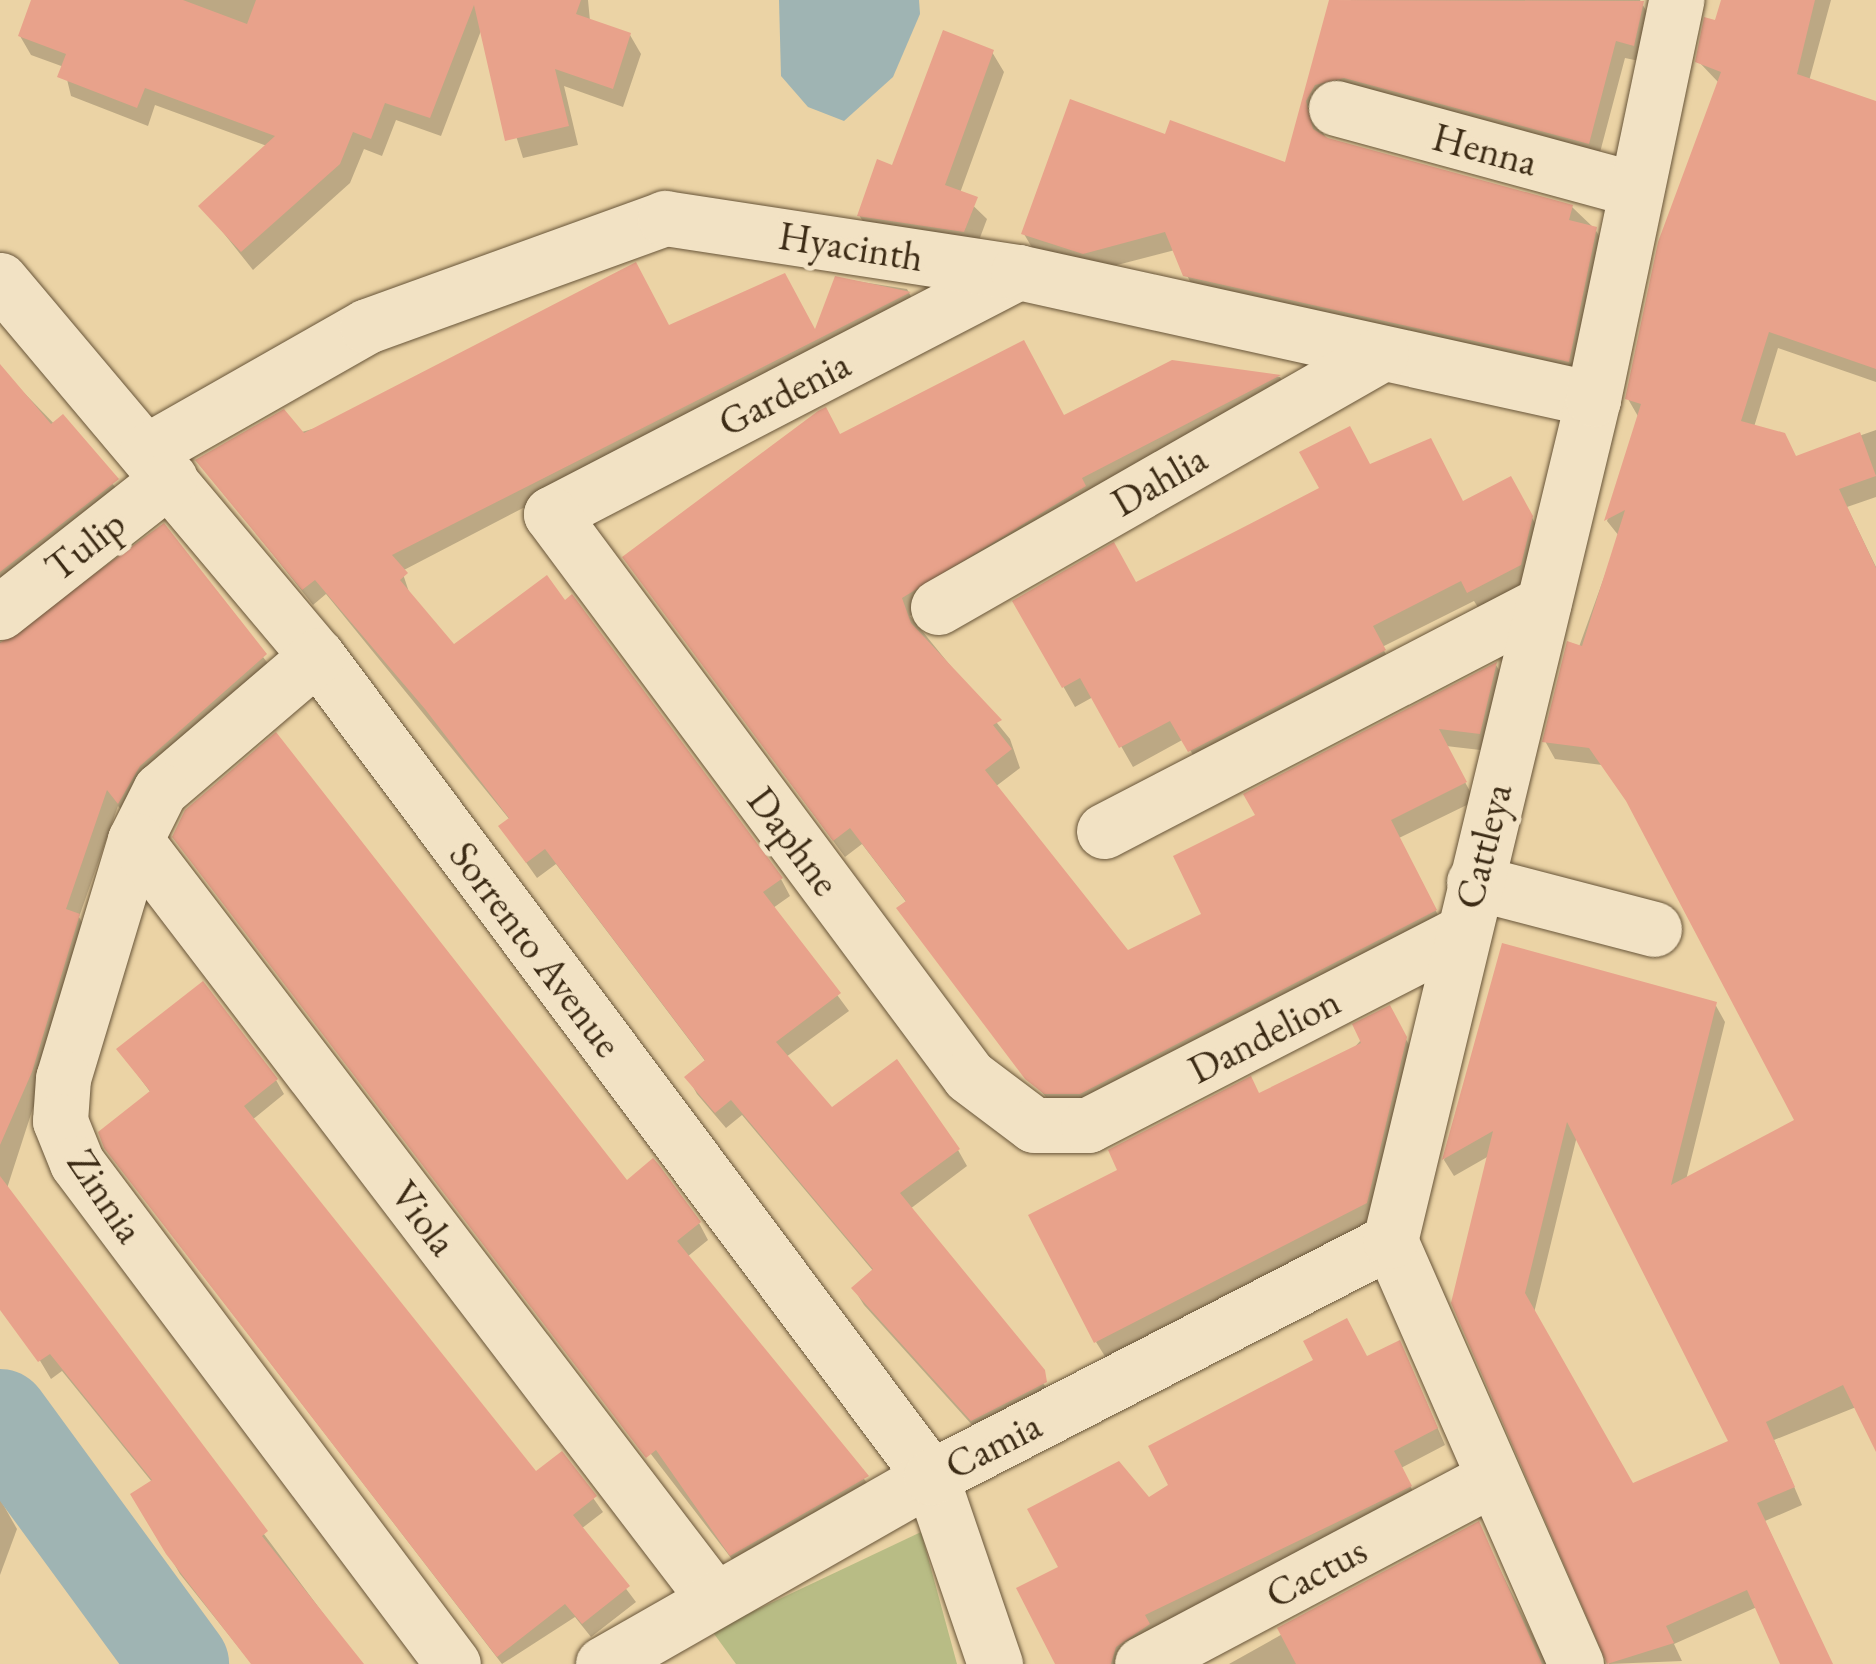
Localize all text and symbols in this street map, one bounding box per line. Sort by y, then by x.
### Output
street label: Henna [1427,112,1543,186]
street label: Hyacinth [775,211,927,281]
street label: Gardenia [710,340,858,446]
street label: Dahlia [1103,434,1215,526]
street label: Tulip [36,499,134,591]
street label: Daphne [738,777,850,905]
street label: Cattleya [1444,778,1522,914]
street label: Sorrento Avenue [439,832,633,1066]
street label: Dandelion [1180,977,1348,1093]
street label: Zinnia [58,1140,154,1252]
street label: Viola [381,1171,467,1265]
street label: Camia [937,1401,1049,1489]
street label: Cactus [1257,1526,1375,1618]

